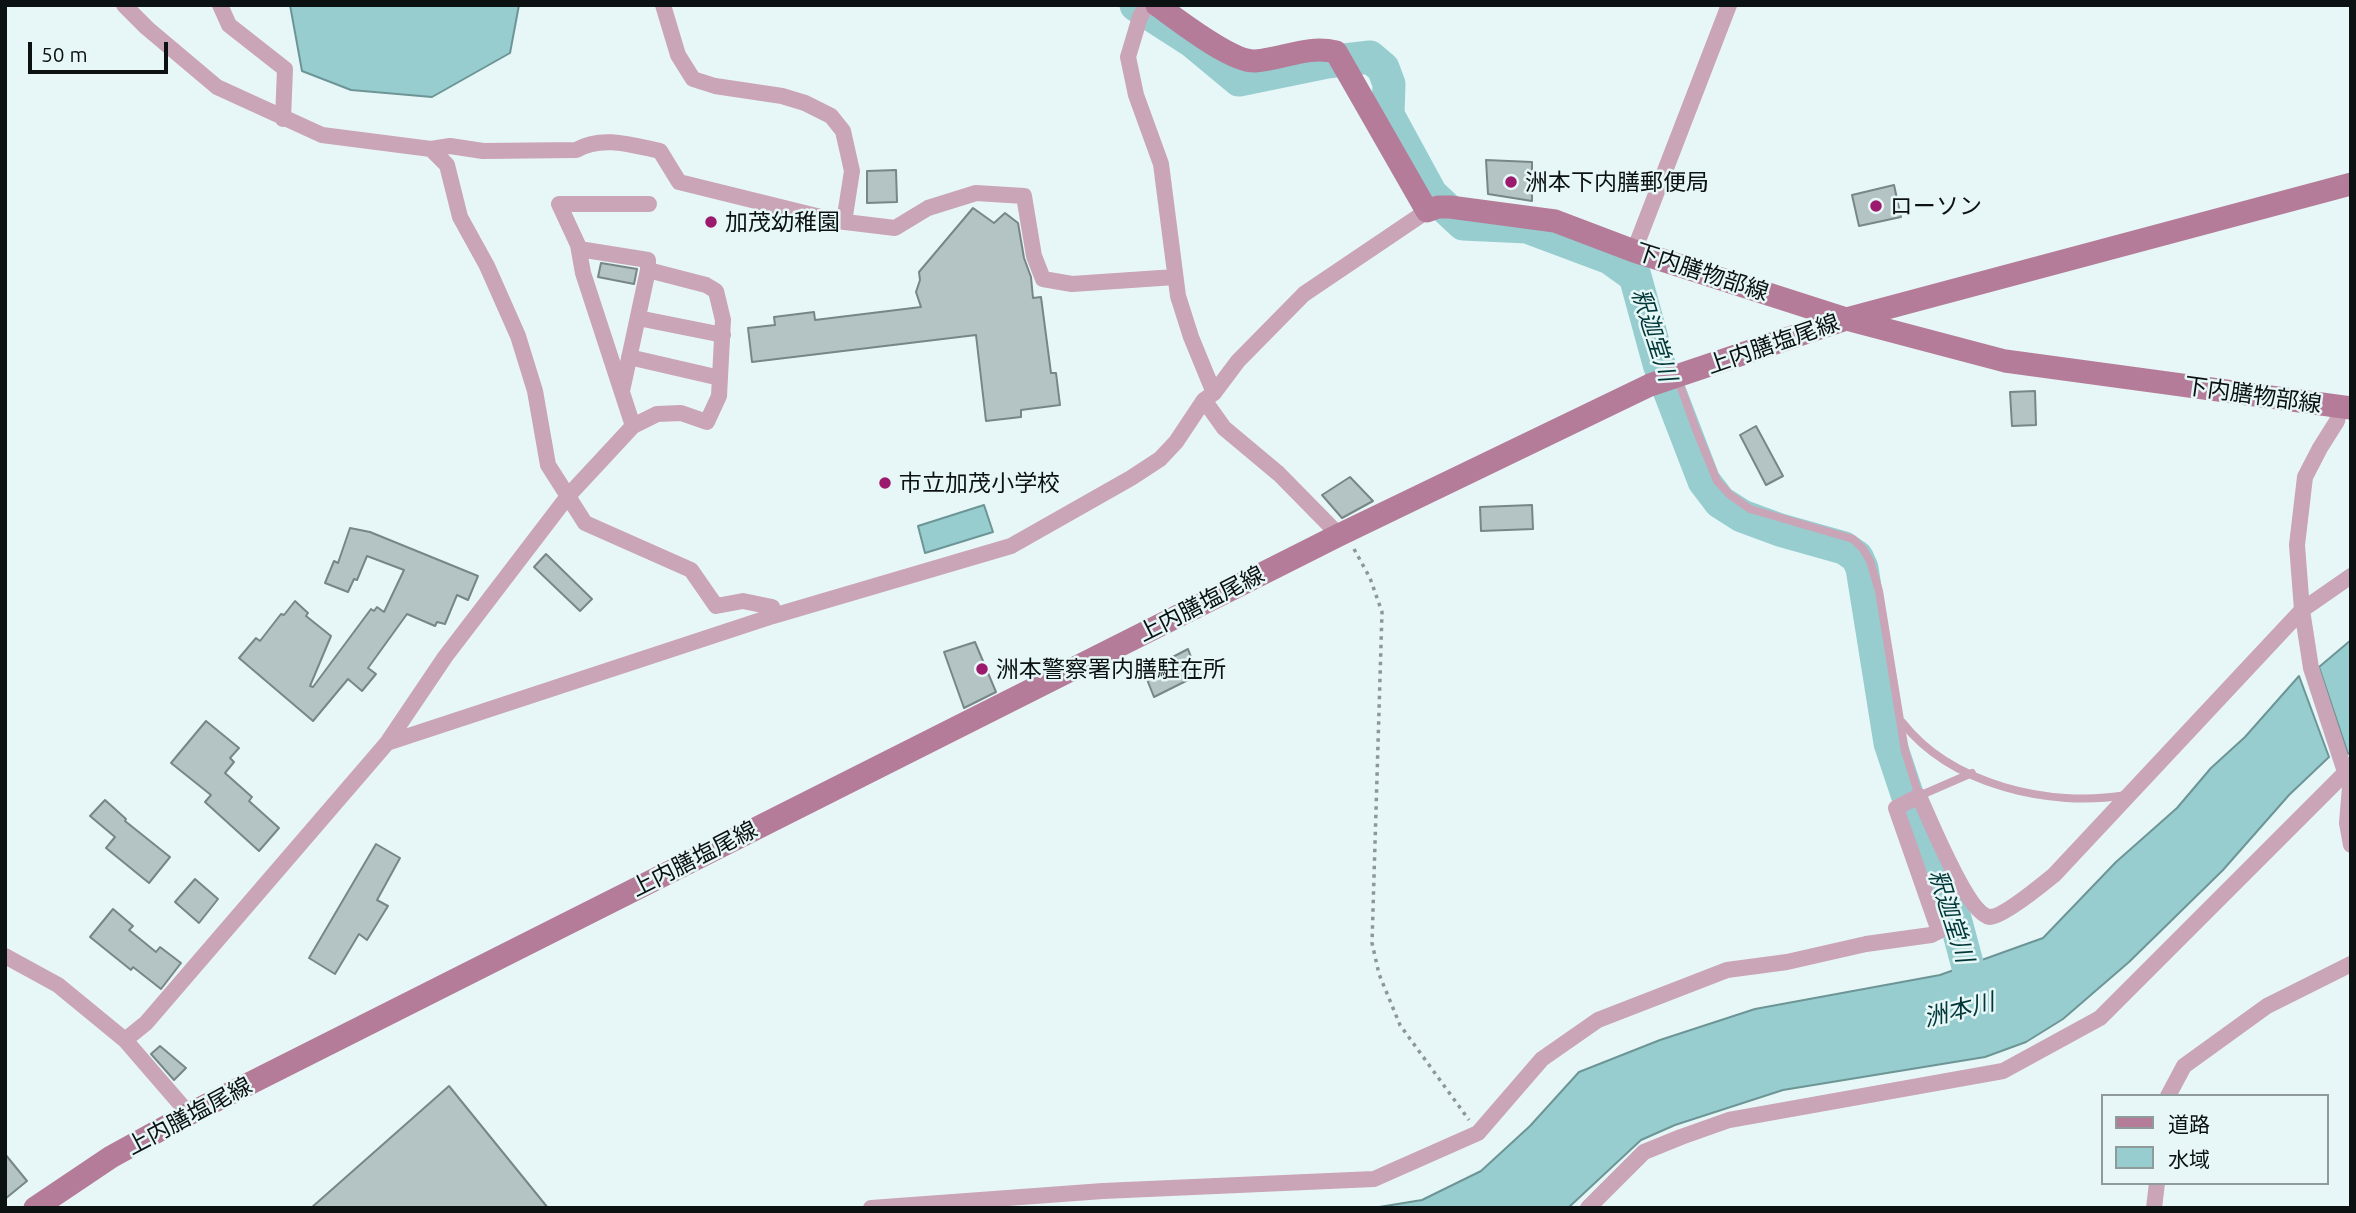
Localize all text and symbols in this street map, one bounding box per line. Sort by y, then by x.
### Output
scale bar [32,28,172,72]
text: 50 m [41,42,88,66]
place label: 洲本下内膳郵便局 [1525,168,1709,196]
marker: 洲本下内膳郵便局 [1503,174,1519,190]
place label: ローソン [1890,192,1982,220]
marker: ローソン [1868,198,1884,214]
place label: 加茂幼稚園 [725,208,840,236]
marker: 加茂幼稚園 [703,214,719,230]
street label: 下内膳物部線 [1632,238,1772,306]
water label: 釈迦堂川 [1625,285,1683,385]
street label: 上内膳塩尾線 [1703,308,1843,380]
street label: 下内膳物部線 [2183,372,2323,418]
place label: 市立加茂小学校 [899,469,1060,497]
marker: 市立加茂小学校 [877,475,893,491]
street label: 上内膳塩尾線 [1133,560,1269,648]
place label: 洲本警察署内膳駐在所 [996,655,1226,683]
marker: 洲本警察署内膳駐在所 [974,661,990,677]
street label: 上内膳塩尾線 [626,815,762,903]
water label: 釈迦堂川 [1922,866,1980,966]
water label: 洲本川 [1921,987,1997,1033]
street label: 上内膳塩尾線 [122,1071,256,1161]
legend [2100,1094,2328,1185]
text: 道路 [2168,1112,2210,1136]
text: 水域 [2168,1147,2210,1171]

